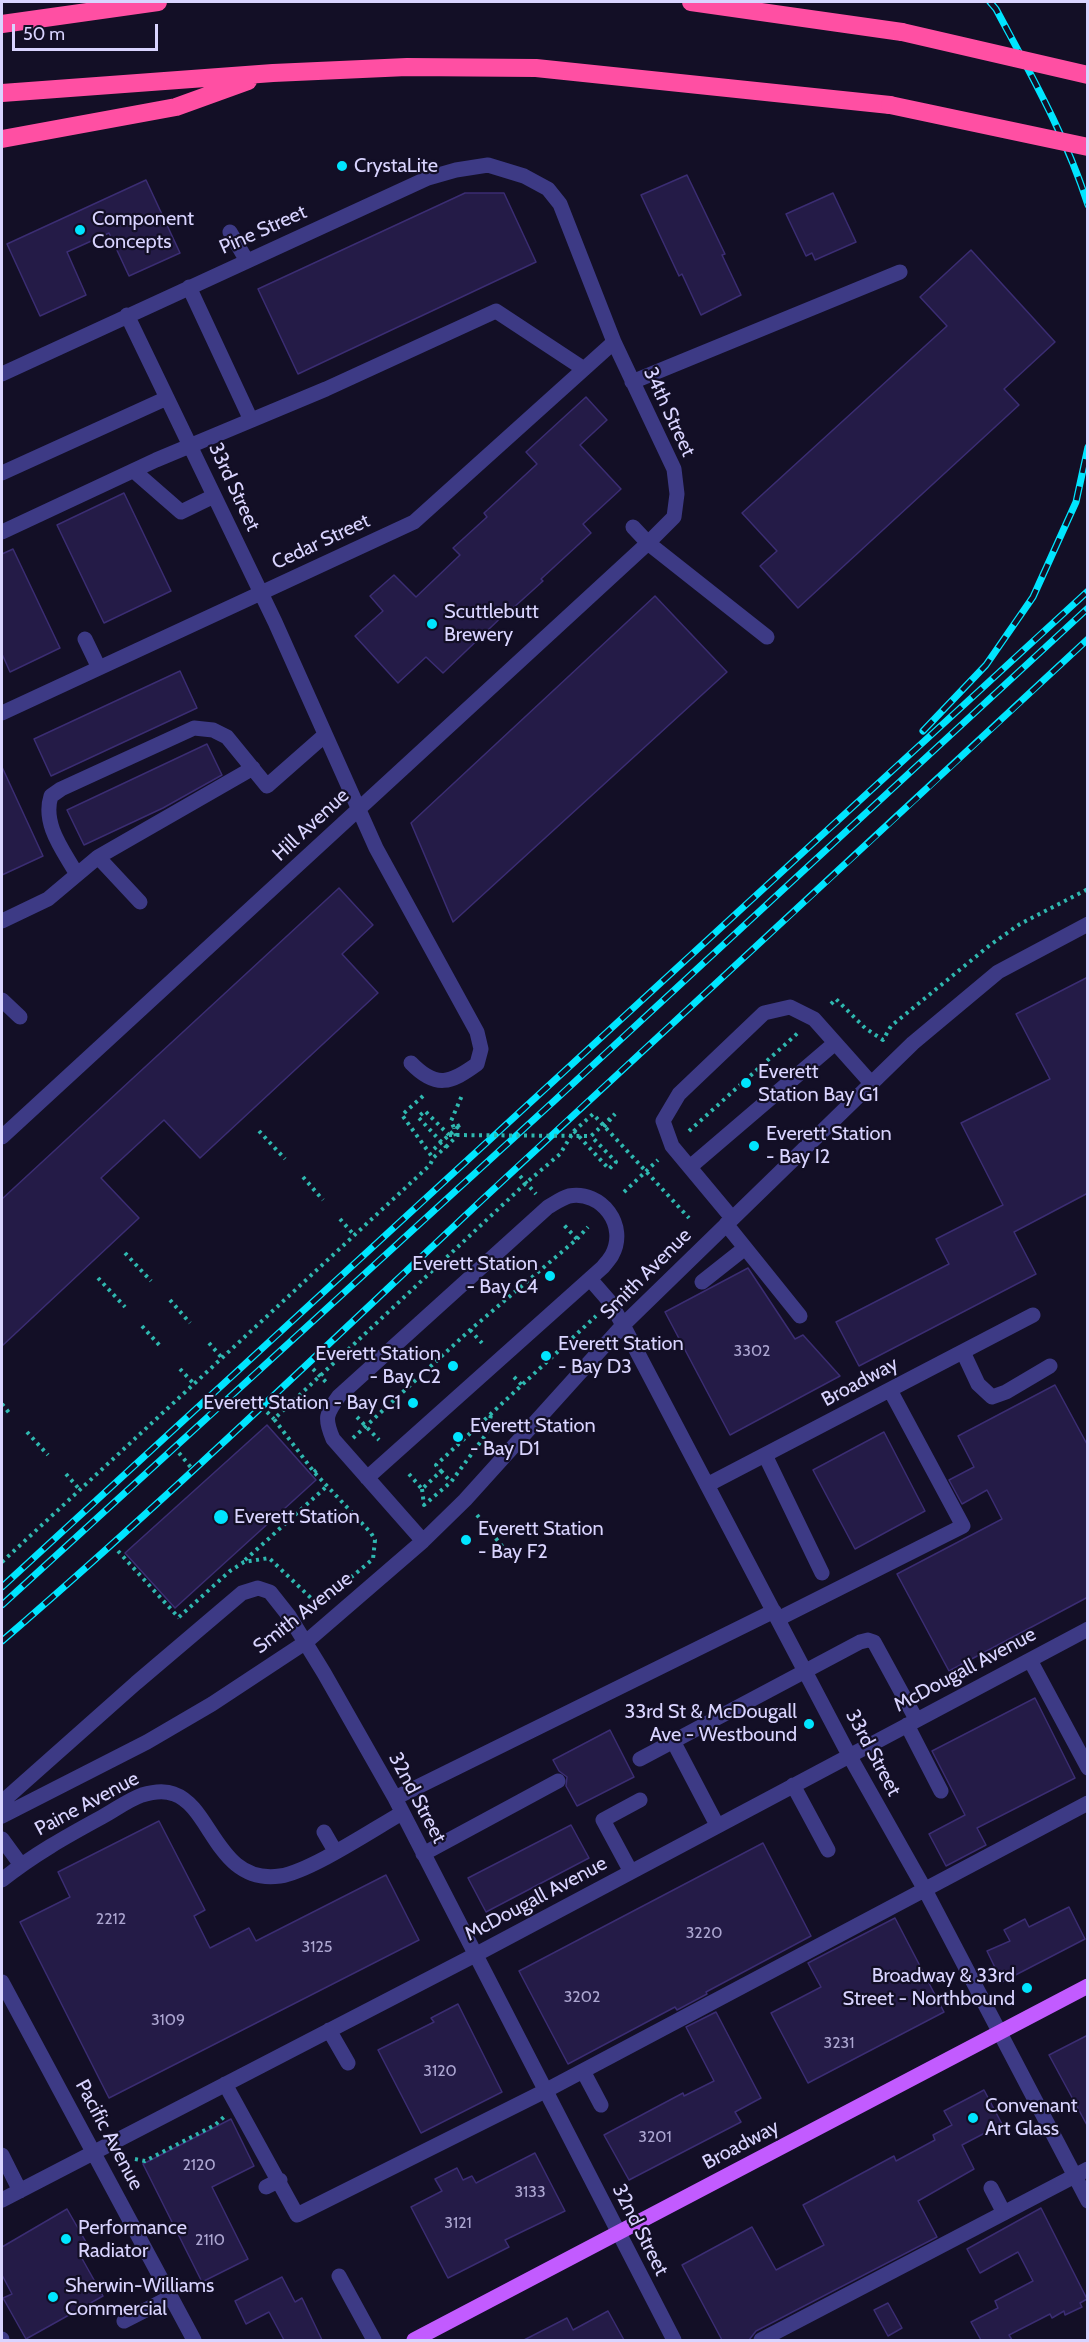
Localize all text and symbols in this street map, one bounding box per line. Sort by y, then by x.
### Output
scale bar [15,12,160,50]
text: 50 m [23,23,65,45]
place label: CrystaLite [354,154,438,178]
marker: CrystaLite [335,159,349,173]
street label: Pine Street [216,200,310,260]
place label: Component Concepts [92,207,194,254]
marker: Component Concepts [73,223,87,237]
street label: 34th Street [638,363,700,461]
street label: 33rd Street [203,439,265,535]
street label: Cedar Street [268,509,374,575]
place label: Scuttlebutt Brewery [444,600,539,647]
marker: Scuttlebutt Brewery [425,617,439,631]
street label: Hill Avenue [268,784,354,866]
place label: Everett Station Bay G1 [758,1060,879,1107]
marker: Everett Station Bay G1 [739,1076,753,1090]
place label: Everett Station - Bay I2 [766,1122,892,1169]
marker: Everett Station - Bay I2 [747,1139,761,1153]
street label: Smith Avenue [595,1223,697,1325]
place label: Everett Station - Bay C4 [412,1252,538,1299]
marker: Everett Station - Bay C4 [543,1269,557,1283]
place label: Everett Station - Bay D3 [558,1332,684,1379]
house number: 3302 [734,1341,770,1361]
place label: Everett Station - Bay C2 [315,1342,441,1389]
marker: Everett Station - Bay D3 [539,1349,553,1363]
street label: Broadway [818,1352,902,1412]
marker: Everett Station - Bay C2 [446,1359,460,1373]
place label: Everett Station - Bay C1 [203,1391,401,1415]
marker: Everett Station - Bay C1 [406,1396,420,1410]
place label: Everett Station - Bay D1 [470,1414,596,1461]
marker: Everett Station - Bay D1 [451,1430,465,1444]
place label: Everett Station [234,1505,360,1529]
marker: Everett Station [212,1508,230,1526]
place label: Everett Station - Bay F2 [478,1517,604,1564]
marker: Everett Station - Bay F2 [459,1533,473,1547]
street label: Smith Avenue [249,1567,357,1659]
street label: McDougall Avenue [890,1622,1040,1718]
place label: 33rd St & McDougall Ave - Westbound [625,1700,797,1747]
street label: 33rd Street [840,1706,906,1800]
marker: 33rd St & McDougall Ave - Westbound [802,1717,816,1731]
street label: 32nd Street [383,1748,451,1848]
street label: Paine Avenue [31,1767,143,1841]
street label: McDougall Avenue [461,1851,611,1947]
house number: 2212 [96,1909,126,1929]
house number: 3220 [686,1923,722,1943]
house number: 3125 [302,1937,332,1957]
place label: Broadway & 33rd Street - Northbound [843,1964,1015,2011]
marker: Broadway & 33rd Street - Northbound [1020,1981,1034,1995]
house number: 3202 [564,1987,600,2007]
house number: 3109 [151,2010,185,2030]
house number: 3231 [824,2033,854,2053]
house number: 3120 [423,2061,457,2081]
street label: Pacific Avenue [70,2076,148,2194]
place label: Convenant Art Glass [985,2094,1077,2141]
marker: Convenant Art Glass [966,2111,980,2125]
street label: Broadway [699,2115,783,2175]
house number: 3201 [638,2127,672,2147]
house number: 2120 [182,2155,216,2175]
street label: 32nd Street [607,2180,673,2280]
house number: 3133 [514,2182,546,2202]
house number: 3121 [444,2213,472,2233]
place label: Performance Radiator [78,2216,187,2263]
house number: 2110 [195,2230,225,2250]
marker: Performance Radiator [59,2232,73,2246]
place label: Sherwin-Williams Commercial [65,2274,214,2321]
marker: Sherwin-Williams Commercial [46,2290,60,2304]

